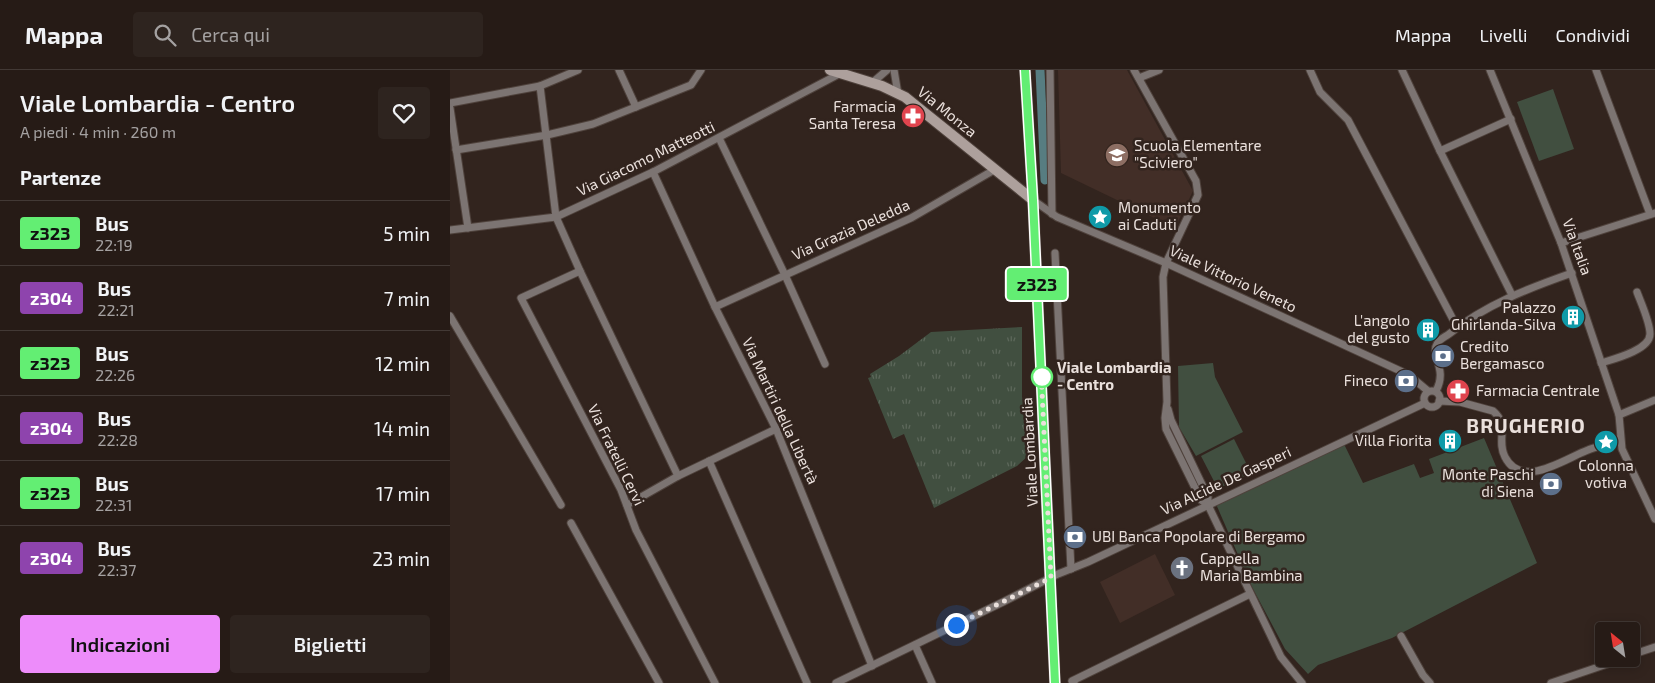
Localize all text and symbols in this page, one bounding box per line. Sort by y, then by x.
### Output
search box [133,12,483,57]
text: Mappa [25,20,103,49]
icon: search [151,21,179,49]
text: Cerca qui [191,23,270,46]
text: Mappa [1395,24,1452,46]
text: Livelli [1480,24,1527,46]
text: Condividi [1555,24,1630,46]
street label: Via Monza [914,82,981,140]
button: heart [378,87,430,139]
text: Viale Lombardia - Centro [20,88,295,117]
place label: Farmacia Santa Teresa [809,97,896,132]
pharmacy icon: Farmacia Santa Teresa [900,103,926,129]
street label: Via Giacomo Matteotti [574,117,717,199]
text: A piedi · 4 min · 260 m [20,122,176,141]
place label: Scuola Elementare "Sciviero" [1134,136,1262,171]
school or university icon: Scuola Elementare "Sciviero" [1104,142,1130,168]
text: Partenze [20,166,101,189]
street label: Via Grazia Deledda [789,195,912,263]
place label: Monumento ai Caduti [1118,198,1201,233]
place icon: Monumento ai Caduti [1087,204,1113,230]
text: Bus [95,212,129,235]
street label: Via Italia [1559,216,1596,277]
text: z323 [30,222,70,244]
text: 5 min [383,222,430,245]
text: 22:19 [95,235,133,254]
street label: Viale Vittorio Veneto [1167,241,1300,315]
line badge: z323 [1002,268,1072,300]
text: z323 [1017,273,1057,295]
text: Bus [98,277,131,300]
text: z304 [30,287,73,309]
text: 7 min [384,287,430,310]
place label: Palazzo Ghirlanda-Silva [1451,298,1556,333]
text: 22:21 [98,300,135,319]
building icon: Palazzo Ghirlanda-Silva [1560,304,1586,330]
place label: L'angolo del gusto [1347,311,1410,346]
building icon: L'angolo del gusto [1415,317,1441,343]
street label: Via Martiri della Libertà [739,334,823,487]
place label: Credito Bergamasco [1460,337,1545,372]
text: Bus [95,342,129,365]
bank icon: Credito Bergamasco [1430,343,1456,369]
text: z323 [30,352,70,374]
text: 12 min [375,352,430,375]
place label: Viale Lombardia - Centro [1057,358,1171,393]
text: 22:26 [95,365,135,384]
marker: Viale Lombardia - Centro [1031,366,1053,388]
bank icon: Fineco [1393,368,1419,394]
place label: Fineco [1344,371,1388,389]
pharmacy icon: Farmacia Centrale [1445,378,1471,404]
place label: Farmacia Centrale [1476,381,1600,399]
street label: Viale Lombardia [1017,397,1041,507]
street label: Via Fratelli Cervi [585,401,649,508]
text: Bus [98,407,131,430]
district label: BRUGHERIO [1466,413,1586,437]
text: z304 [30,417,73,439]
text: 14 min [374,417,430,440]
building icon: Villa Fiorita [1437,428,1463,454]
place icon: Colonna votiva [1593,429,1619,455]
text: 22:28 [98,430,138,449]
place label: Villa Fiorita [1355,431,1432,449]
street label: Via Alcide De Gasperi [1157,442,1294,518]
place label: Colonna votiva [1578,456,1634,491]
place label: Monte Paschi di Siena [1442,465,1534,500]
bank icon: Monte Paschi di Siena [1538,471,1564,497]
text: Bus [95,472,129,495]
text: z323 [30,482,70,504]
text: 17 min [376,482,430,505]
text: 22:31 [95,495,132,514]
bank icon: UBI Banca Popolare di Bergamo [1062,524,1088,550]
place label: UBI Banca Popolare di Bergamo [1092,527,1305,545]
text: Bus [98,537,131,560]
text: z304 [30,547,73,569]
text: 23 min [372,547,430,570]
place label: Cappella Maria Bambina [1200,549,1303,584]
church icon: Cappella Maria Bambina [1169,555,1195,581]
text: 22:37 [98,560,136,579]
your location [944,613,969,638]
button: Indicazioni [20,615,220,673]
button: Biglietti [230,615,430,673]
north arrow [1595,622,1640,668]
map controls [1595,622,1640,667]

